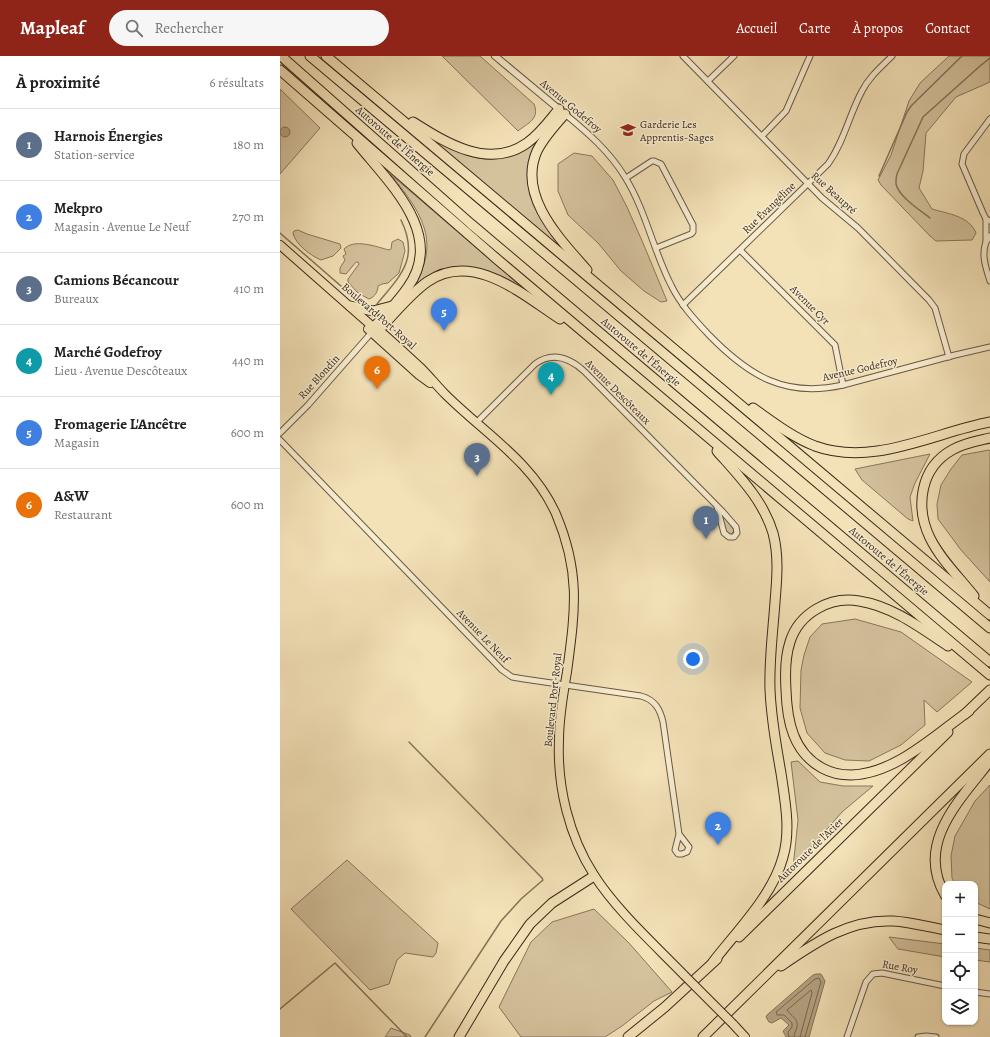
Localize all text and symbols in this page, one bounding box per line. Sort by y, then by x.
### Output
search box [109,10,389,46]
text: Mapleaf [20,15,85,41]
icon: search [123,17,145,39]
text: Rechercher [155,18,224,38]
text: Accueil [736,19,777,38]
text: Carte [799,19,831,38]
text: À propos [853,19,903,38]
text: Contact [925,19,970,38]
text: À proximité [16,71,100,94]
text: 6 résultats [209,74,264,91]
street label: Avenue Godefroy [536,75,605,136]
street label: Autoroute de l'Énergie [352,102,438,180]
place label: Garderie Les Apprentis-Sages [639,117,714,145]
school or university icon: Garderie Les Apprentis-Sages [619,121,637,139]
text: Harnois Énergies [54,126,163,146]
text: 1 [27,136,31,153]
text: 180 m [233,136,264,153]
text: Station-service [54,146,135,163]
street label: Rue Beaupré [808,168,860,218]
street label: Rue Évangéline [739,179,799,237]
text: Mekpro [54,198,103,218]
text: 2 [26,208,32,225]
text: 270 m [232,208,264,225]
text: Magasin · Avenue Le Neuf [54,218,190,235]
text: Camions Bécancour [54,270,179,290]
street label: Boulevard Port-Royal [338,279,420,353]
text: 3 [26,280,32,297]
text: 410 m [233,280,264,297]
street label: Avenue Cyr [786,281,833,328]
text: Bureaux [54,290,99,307]
pin: 5 [431,298,457,331]
street label: Autoroute de l'Énergie [597,313,684,390]
text: Marché Godefroy [54,342,162,362]
street label: Rue Blondin [295,351,343,403]
text: 4 [26,352,32,369]
text: 440 m [232,352,264,369]
street label: Avenue Godefroy [820,353,899,385]
street label: Avenue Descôteaux [581,355,655,429]
pin: 6 [364,356,390,389]
text: Lieu · Avenue Descôteaux [54,362,187,379]
pin: 4 [538,362,564,395]
text: Fromagerie L'Ancêtre [54,414,187,434]
text: 5 [26,424,32,441]
text: 600 m [231,424,264,441]
text: Magasin [54,434,99,451]
pin: 3 [464,443,490,476]
text: A&W [54,486,89,506]
text: 6 [26,496,32,513]
text: 600 m [231,496,264,513]
text: Restaurant [54,506,112,523]
pin: 1 [693,506,719,539]
street label: Autoroute de l'Énergie [845,522,932,599]
street label: Avenue Le Neuf [453,605,514,667]
your location [683,649,703,669]
street label: Boulevard Port-Royal [541,652,565,748]
pin: 2 [705,812,731,845]
street label: Autoroute de l'Acier [773,814,847,886]
map controls [942,881,978,1025]
button: + [942,881,978,917]
button: − [942,917,978,953]
button: locate [942,953,978,989]
street label: Rue Roy [881,956,919,978]
button: layers [942,989,978,1025]

